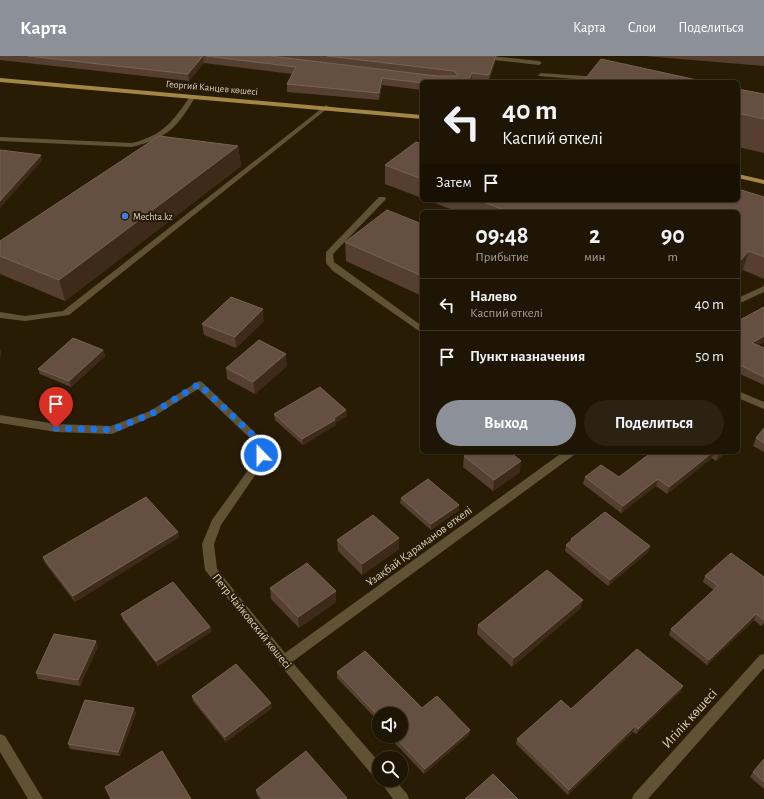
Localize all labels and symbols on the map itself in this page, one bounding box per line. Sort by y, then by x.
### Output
street label: Георгий Канцев көшесі [165,79,258,97]
marker: Mechta.kz [120,211,130,221]
place label: Mechta.kz [133,212,173,222]
pin [39,387,73,428]
position arrow [240,434,282,476]
street label: Ұзақбай Қараманов өткелі [364,504,474,588]
street label: Петр Чайковский көшесі [210,571,294,671]
street label: Игілік көшесі [660,686,720,751]

